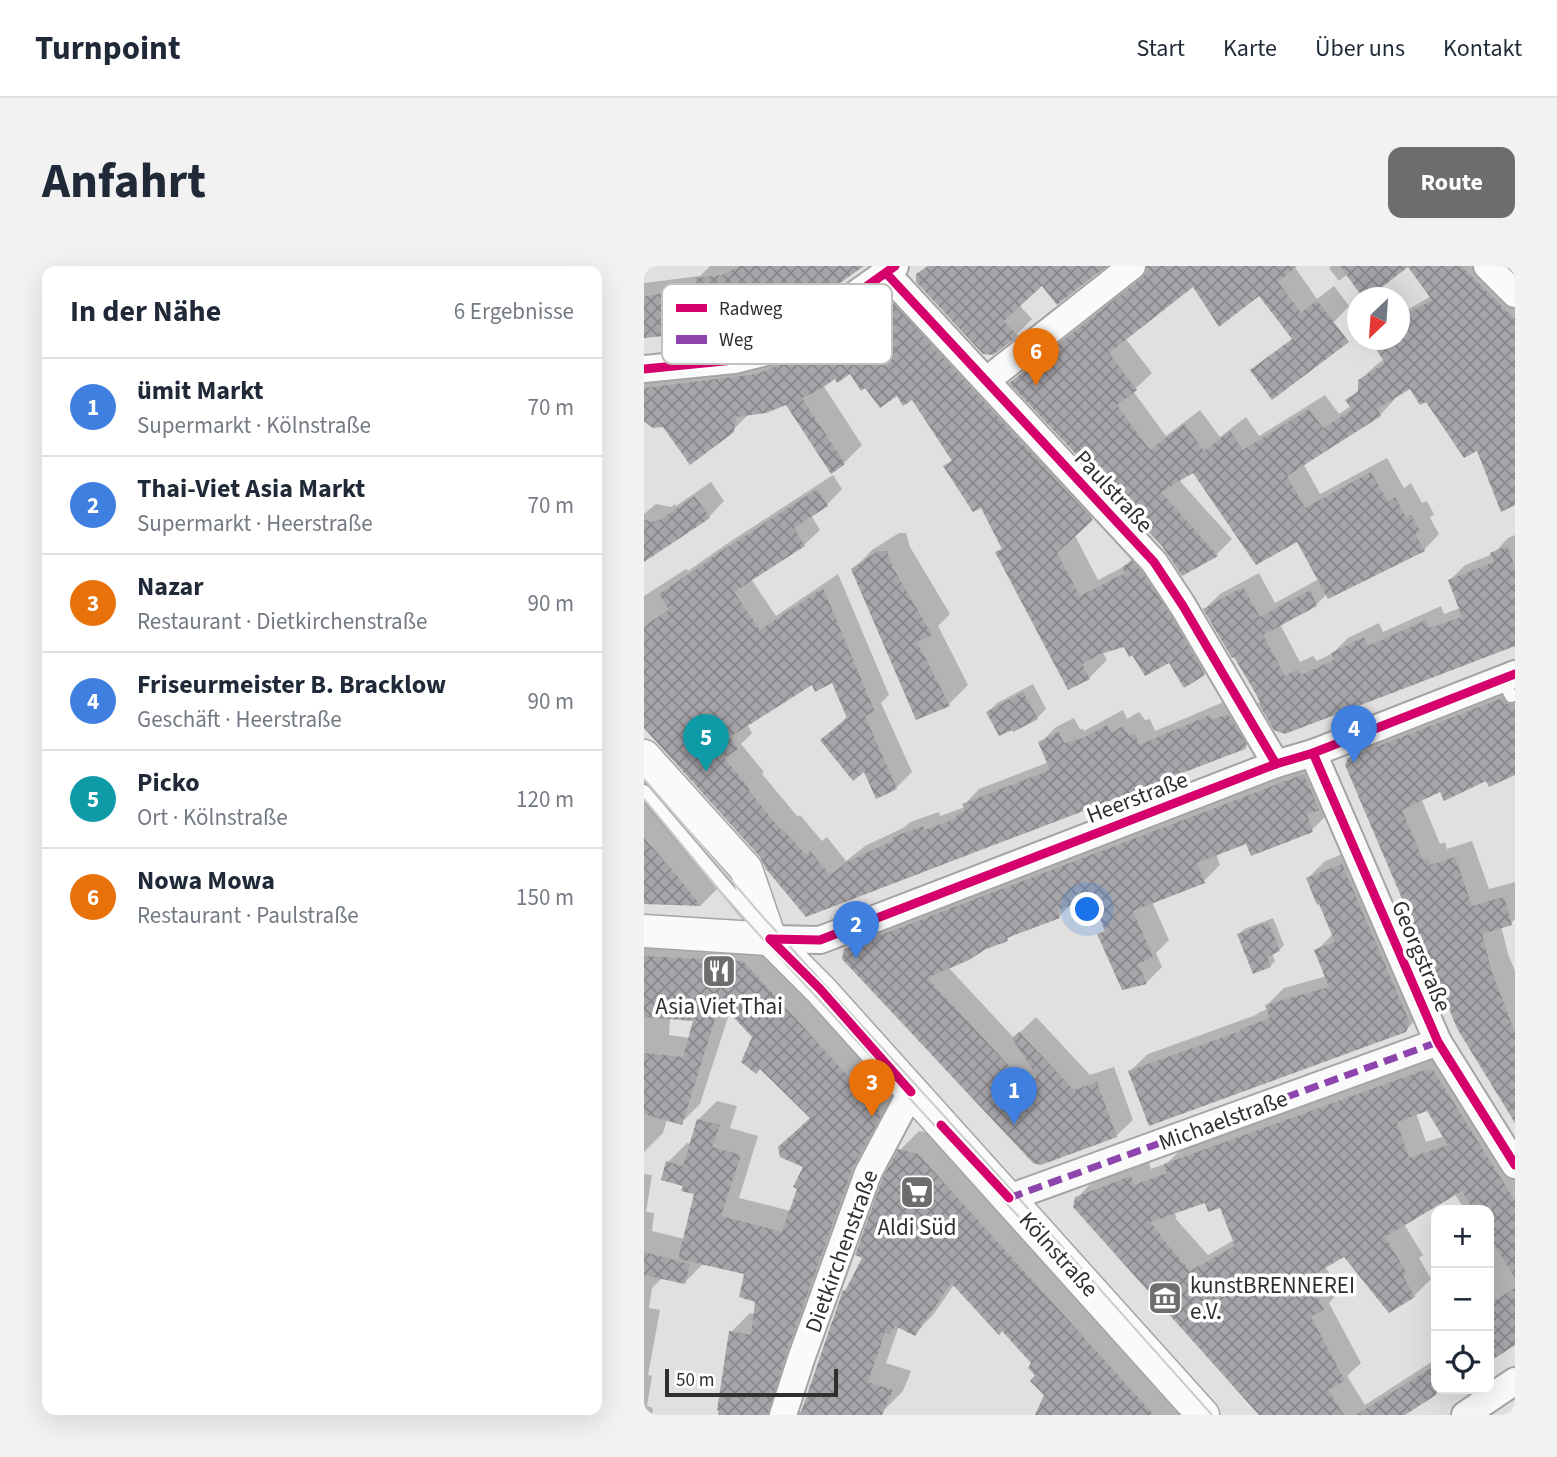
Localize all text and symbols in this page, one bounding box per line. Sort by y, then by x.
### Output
text: Turnpoint [35,25,181,72]
text: Start [1137,31,1185,66]
text: Karte [1223,31,1277,66]
text: Über uns [1315,31,1405,66]
text: Kontakt [1443,31,1522,66]
text: Anfahrt [42,147,206,217]
button: Route [1388,147,1515,218]
legend [662,284,892,364]
north arrow [1347,287,1410,350]
text: In der Nähe [70,290,221,333]
text: 6 Ergebnisse [454,295,574,328]
text: Radweg [719,296,783,323]
text: Weg [719,327,753,354]
pin: 6 [1013,328,1059,386]
text: ümit Markt [137,372,264,409]
text: 1 [87,391,99,424]
text: 70 m [527,391,574,424]
text: Supermarkt · Kölnstraße [137,409,371,442]
street label: Paulstraße [1067,443,1161,540]
text: Thai-Viet Asia Markt [137,470,365,507]
text: 2 [87,489,99,522]
text: 70 m [527,489,574,522]
text: Supermarkt · Heerstraße [137,507,373,540]
text: Nazar [137,568,204,605]
text: 3 [87,587,99,620]
text: 90 m [527,587,574,620]
text: Restaurant · Dietkirchenstraße [137,605,427,638]
text: Friseurmeister B. Bracklow [137,666,446,703]
text: 4 [87,685,99,718]
text: 90 m [527,685,574,718]
text: Geschäft · Heerstraße [137,703,342,736]
pin: 4 [1331,705,1377,763]
pin: 5 [683,714,729,772]
street label: Heerstraße [1082,763,1193,832]
text: Picko [137,764,200,801]
text: 5 [87,783,99,816]
text: 120 m [516,783,574,816]
text: Ort · Kölnstraße [137,801,288,834]
text: Nowa Mowa [137,862,275,899]
text: 6 [87,881,99,914]
text: 150 m [516,881,574,914]
your location [1070,892,1104,926]
street label: Georgstraße [1383,895,1460,1017]
text: Restaurant · Paulstraße [137,899,359,932]
pin: 2 [833,901,879,959]
restaurant icon: Asia Viet Thai [700,952,738,990]
place label: Asia Viet Thai [655,990,783,1023]
pin: 3 [849,1059,895,1117]
pin: 1 [991,1067,1037,1125]
street label: Michaelstraße [1154,1082,1292,1159]
street label: Dietkirchenstraße [797,1165,886,1337]
supermarket icon: Aldi Süd [898,1173,936,1211]
street label: Kölnstraße [1011,1204,1106,1304]
map controls [1431,1205,1494,1394]
button: + [1431,1205,1494,1268]
place label: Aldi Süd [878,1211,956,1244]
button: − [1431,1268,1494,1331]
place label: kunstBRENNEREI e.V. [1190,1269,1355,1328]
museum icon: kunstBRENNEREI e.V. [1146,1279,1184,1317]
button: locate [1431,1331,1494,1394]
scale bar [665,1366,838,1398]
text: 50 m [676,1367,714,1394]

